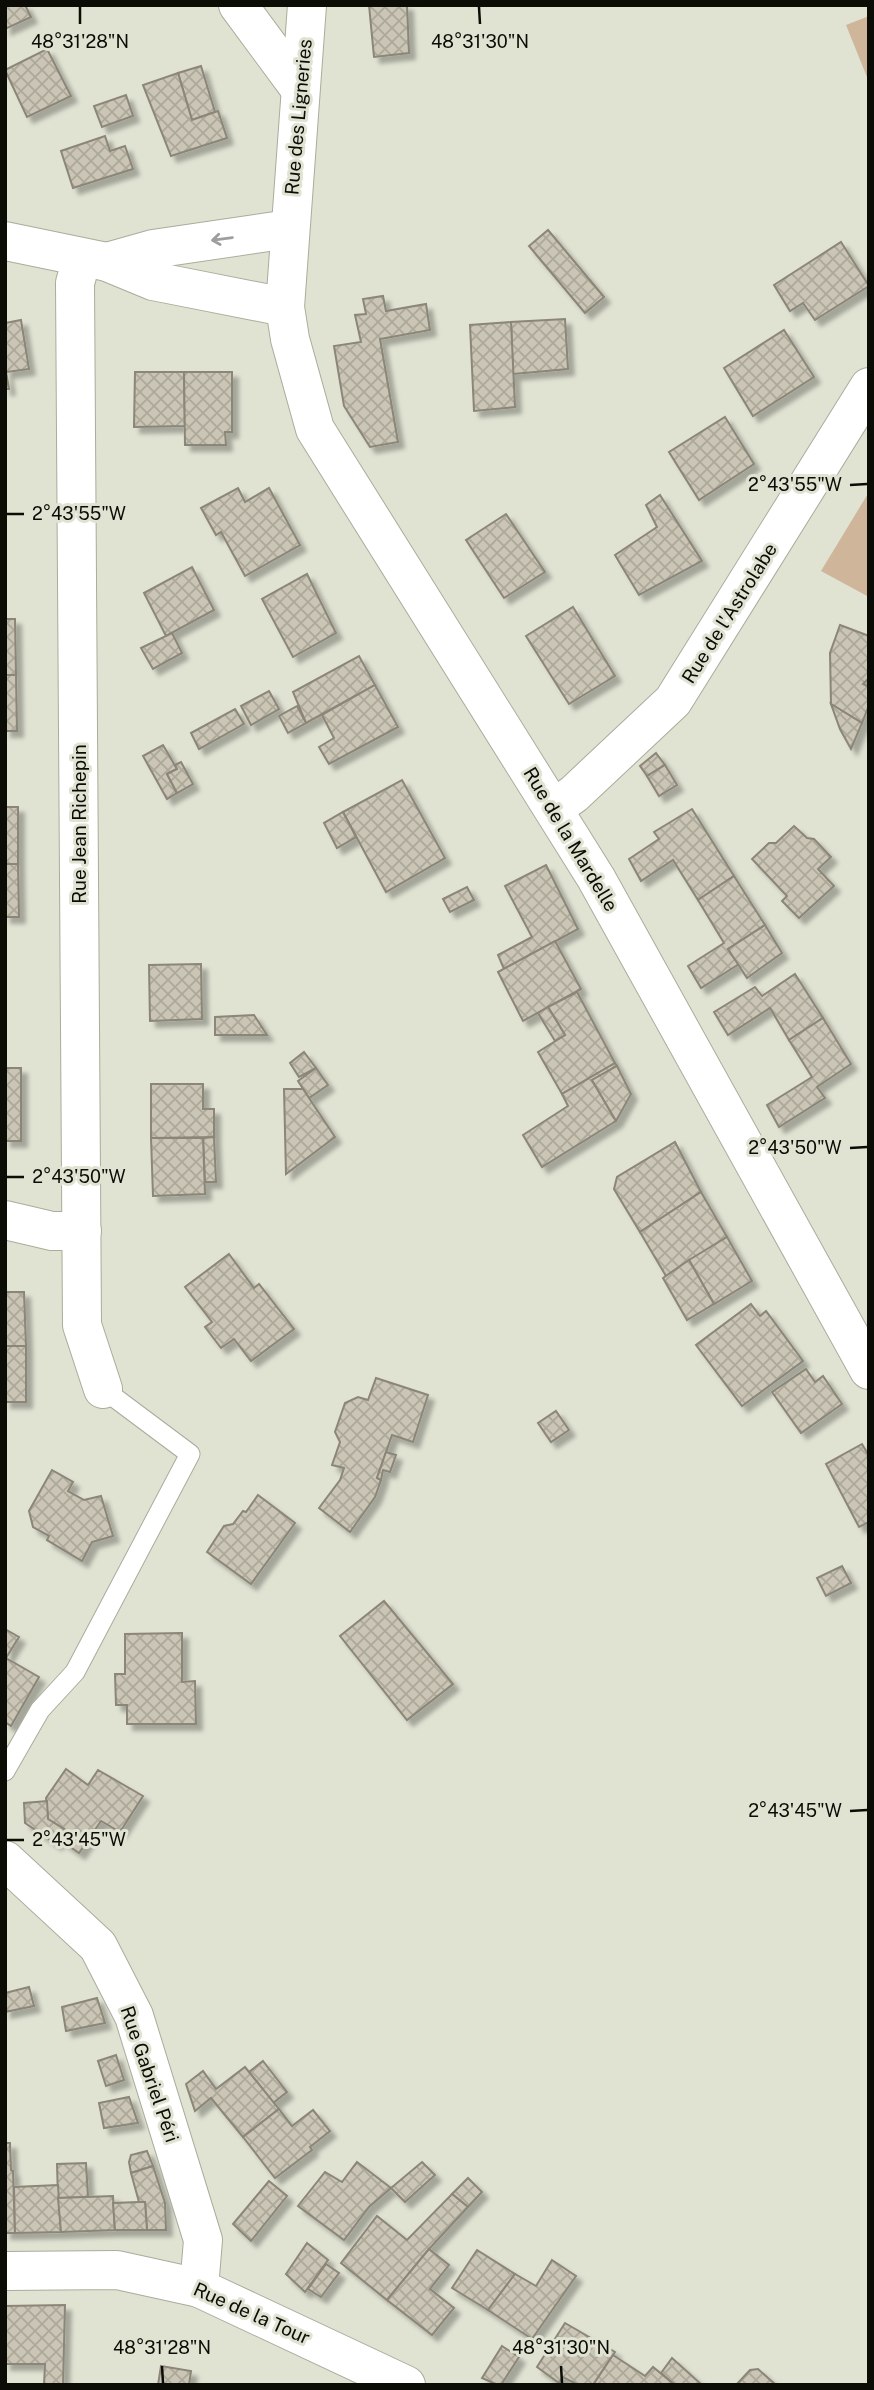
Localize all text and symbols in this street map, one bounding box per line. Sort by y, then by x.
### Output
text: 48°31'28"N [31,31,129,52]
text: 48°31'30"N [431,31,529,52]
street label: Rue des Ligneries [280,38,316,196]
one-way arrow [211,233,234,246]
text: 2°43'55"W [748,474,842,495]
text: 2°43'55"W [32,503,126,524]
street label: Rue de l'Astrolabe [677,539,781,687]
street label: Rue Jean Richepin [68,744,90,904]
street label: Rue de la Mardelle [519,763,623,915]
text: 2°43'50"W [748,1137,842,1158]
text: 2°43'50"W [32,1166,126,1187]
text: 2°43'45"W [748,1800,842,1821]
text: 2°43'45"W [32,1829,126,1850]
street label: Rue Gabriel Péri [116,2003,184,2145]
street label: Rue de la Tour [190,2277,314,2349]
text: 48°31'28"N [113,2337,211,2358]
text: 48°31'30"N [512,2337,610,2358]

